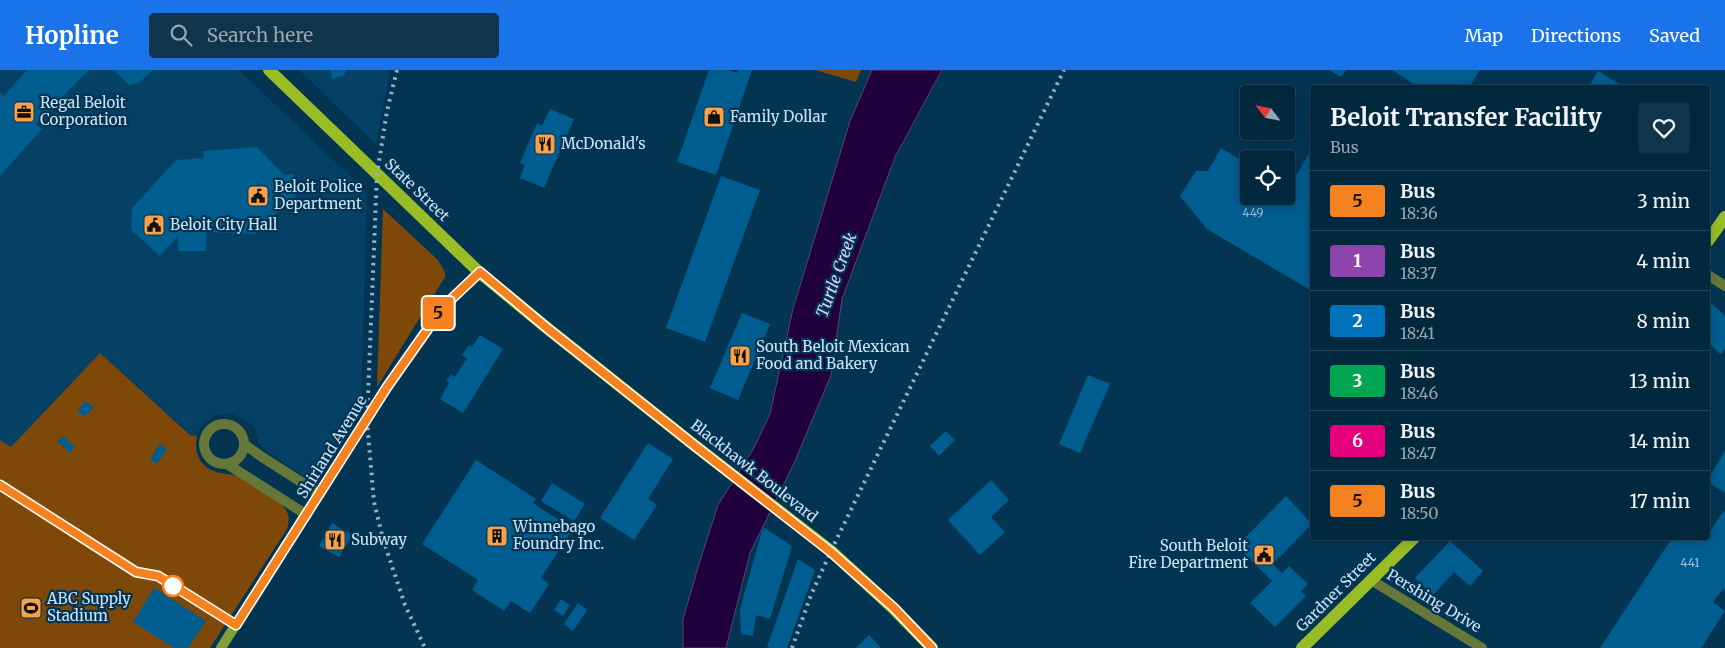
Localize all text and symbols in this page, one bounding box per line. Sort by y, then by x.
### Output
search box [149,13,499,58]
text: Hopline [25,20,119,51]
icon: search [167,21,195,49]
text: Search here [207,23,313,47]
text: Map [1465,24,1503,47]
text: Directions [1531,24,1621,47]
text: Saved [1649,24,1700,47]
north arrow [1240,85,1295,140]
map controls [1240,85,1295,205]
place label: Regal Beloit Corporation [40,93,127,129]
office icon: Regal Beloit Corporation [12,100,36,124]
text: Beloit Transfer Facility [1330,102,1602,133]
button: heart [1638,102,1690,154]
shop icon: Family Dollar [702,105,726,129]
place label: Family Dollar [730,107,827,126]
restaurant icon: McDonald's [533,132,557,156]
place label: McDonald's [561,134,646,153]
text: Bus [1330,137,1359,157]
button: locate [1240,150,1295,205]
street label: State Street [381,154,454,225]
place label: Beloit Police Department [274,177,363,213]
text: Bus [1400,179,1435,203]
public building icon: Beloit Police Department [246,184,270,208]
text: 5 [1352,189,1363,212]
text: 3 min [1637,189,1690,213]
text: 18:36 [1400,203,1438,223]
house number: 449 [1242,205,1264,220]
public building icon: Beloit City Hall [142,213,166,237]
place label: Beloit City Hall [170,215,278,234]
water label: Turtle Creek [812,230,861,320]
text: Bus [1400,239,1435,263]
text: 1 [1353,249,1362,272]
text: 4 min [1636,249,1690,273]
text: 18:37 [1400,263,1437,283]
line badge: 5 [422,297,454,329]
text: Bus [1400,299,1435,323]
text: 5 [433,301,443,324]
text: 2 [1352,309,1363,332]
text: 8 min [1637,309,1690,333]
text: 18:41 [1400,323,1435,343]
place label: South Beloit Mexican Food and Bakery [756,337,910,373]
restaurant icon: South Beloit Mexican Food and Bakery [728,344,752,368]
text: Bus [1400,359,1435,383]
text: 3 [1352,369,1363,392]
text: 13 min [1629,369,1690,393]
text: 18:46 [1400,383,1438,403]
street label: Shirland Avenue [292,392,371,502]
street label: Blackhawk Boulevard [687,415,822,526]
text: Bus [1400,419,1435,443]
text: 6 [1352,429,1363,452]
text: 14 min [1629,429,1690,453]
text: 18:47 [1400,443,1436,463]
text: Bus [1400,479,1435,503]
text: 5 [1352,489,1363,512]
text: 17 min [1630,489,1690,513]
text: 18:50 [1400,503,1439,523]
place label: Winnebago Foundry Inc. [512,517,604,553]
building icon: Winnebago Foundry Inc. [485,524,509,548]
restaurant icon: Subway [323,528,347,552]
place label: Subway [351,530,407,549]
place label: South Beloit Fire Department [1129,536,1248,572]
public building icon: South Beloit Fire Department [1252,543,1276,567]
street label: Gardner Street [1292,548,1380,636]
house number: 441 [1680,555,1700,570]
street label: Pershing Drive [1384,565,1485,636]
unlabelled marker [162,575,184,597]
place label: ABC Supply Stadium [46,589,131,625]
sports icon: ABC Supply Stadium [19,596,43,620]

